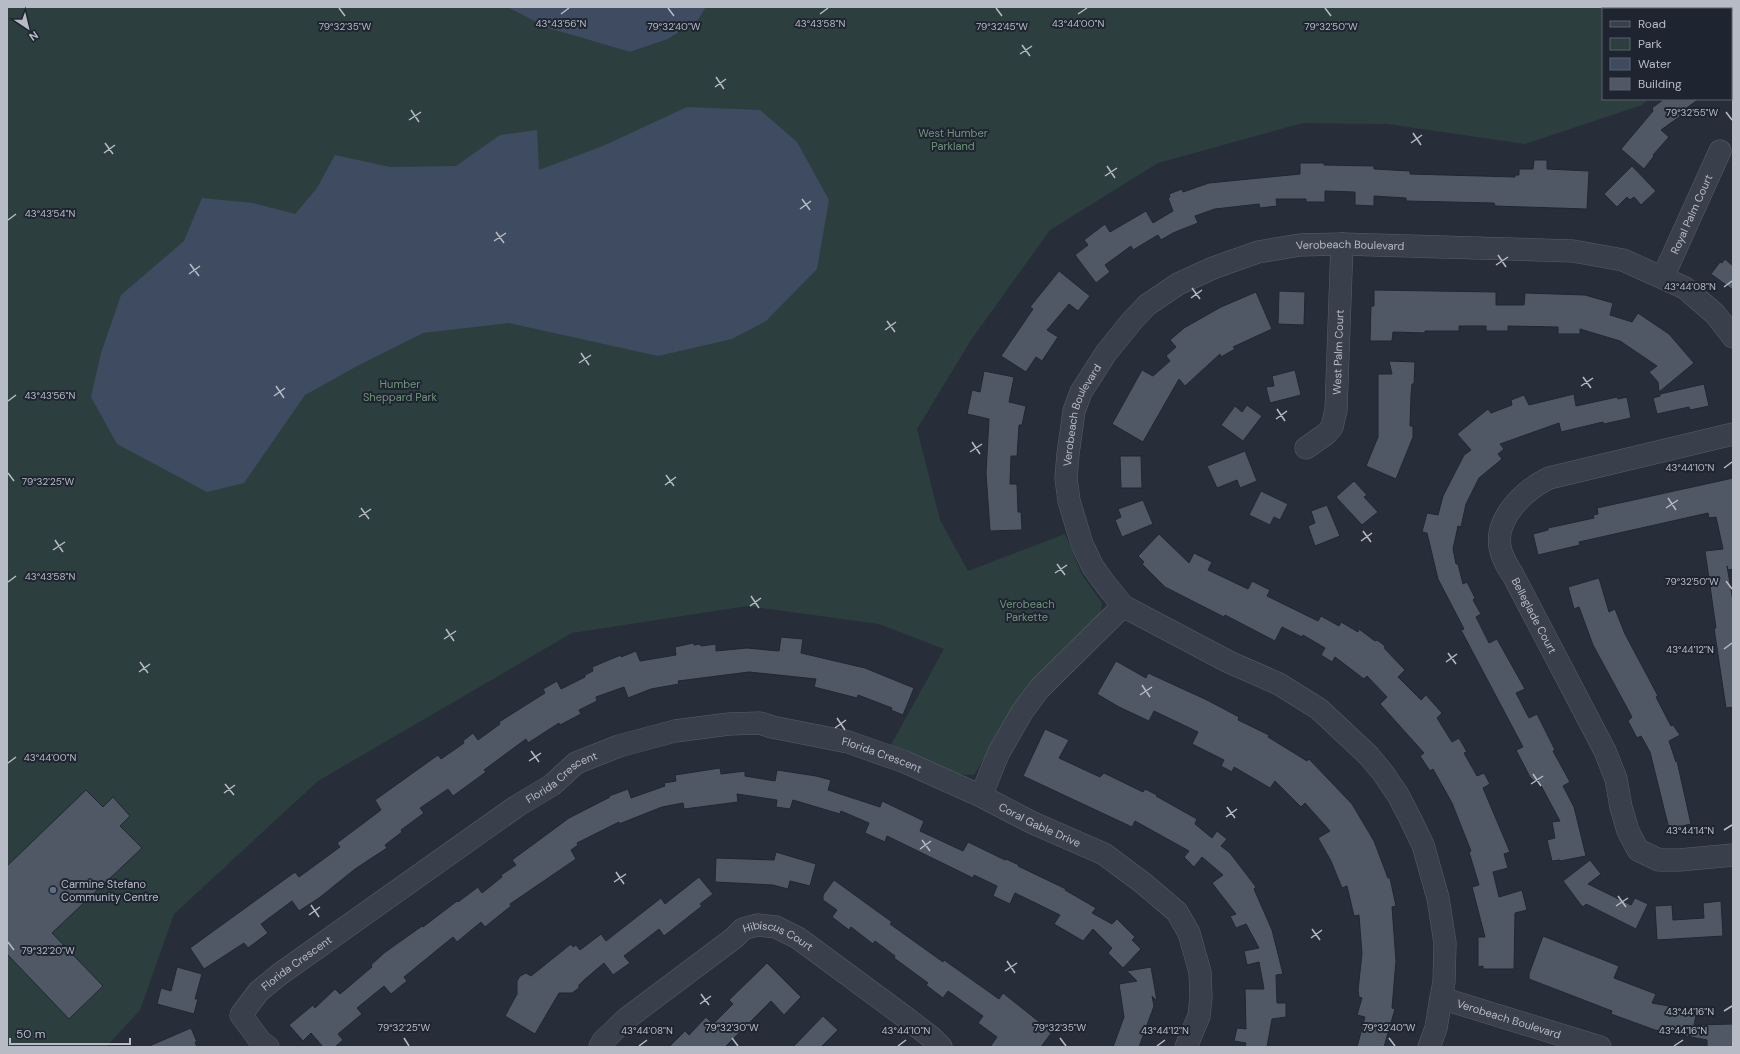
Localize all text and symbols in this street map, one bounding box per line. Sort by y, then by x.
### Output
north arrow [8,8,48,48]
legend [1602,8,1732,100]
text: Road [1638,16,1666,32]
text: 43°43'56"N [536,17,587,30]
text: 43°43'58"N [795,17,845,30]
text: 43°44'00"N [1052,17,1104,30]
text: 79°32'35"W [319,20,372,33]
text: 79°32'40"W [647,20,701,33]
text: 79°32'45"W [976,20,1028,33]
text: 79°32'50"W [1304,20,1358,33]
text: N [26,28,41,44]
text: Park [1638,36,1662,52]
text: Water [1638,56,1672,72]
text: Building [1638,76,1682,92]
text: 79°32'55"W [1666,106,1719,119]
park label: West Humber Parkland [918,126,988,153]
street label: Royal Palm Court [1667,172,1716,256]
text: 43°43'54"N [25,207,75,220]
street label: Verobeach Boulevard [1295,237,1405,253]
text: 43°44'08"N [1664,280,1716,293]
street label: West Palm Court [1330,309,1347,395]
street label: Verobeach Boulevard [1060,361,1104,467]
park label: Humber Sheppard Park [363,377,438,404]
text: 43°43'56"N [25,389,76,402]
text: 43°44'10"N [1666,461,1715,474]
text: 79°32'25"W [22,475,74,488]
text: 43°43'58"N [25,570,75,583]
street label: Belleglade Court [1509,575,1560,656]
text: 79°32'50"W [1665,575,1719,588]
park label: Verobeach Parkette [999,597,1055,624]
text: 43°44'12"N [1666,643,1714,656]
street label: Florida Crescent [841,734,924,776]
street label: Florida Crescent [523,748,599,806]
text: 43°44'00"N [24,751,76,764]
street label: Coral Gable Drive [996,799,1083,850]
text: 43°44'14"N [1666,824,1714,837]
place label: Carmine Stefano Community Centre [61,877,159,904]
marker: Carmine Stefano Community Centre [48,885,58,895]
street label: Hibiscus Court [741,918,816,954]
street label: Florida Crescent [258,933,335,993]
text: 79°32'20"W [21,944,75,957]
street label: Verobeach Boulevard [1455,996,1563,1042]
text: 43°44'16"N [1666,1005,1714,1018]
scale bar [10,1020,130,1046]
text: 79°32'25"W [378,1021,430,1034]
text: 79°32'30"W [705,1021,759,1034]
text: 79°32'35"W [1034,1021,1087,1034]
text: 79°32'40"W [1362,1021,1416,1034]
text: 43°44'08"N [621,1024,673,1037]
text: 43°44'10"N [882,1024,931,1037]
text: 43°44'12"N [1141,1024,1189,1037]
text: 43°44'16"N [1659,1024,1707,1037]
text: 50 m [16,1026,45,1042]

